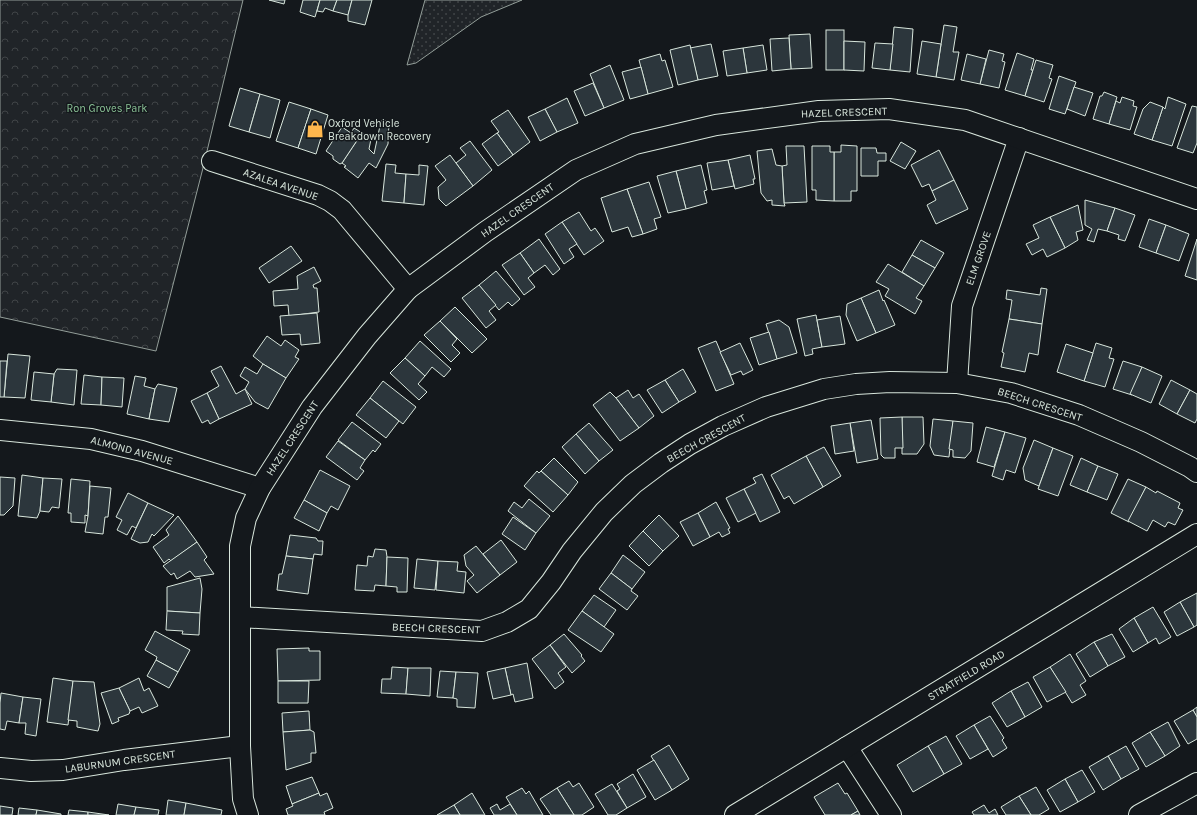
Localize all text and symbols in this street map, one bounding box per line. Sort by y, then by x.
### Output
park label: Ron Groves Park [67,102,147,115]
street label: HAZEL CRESCENT [801,104,888,121]
place label: Oxford Vehicle Breakdown Recovery [328,117,431,143]
shop icon: Oxford Vehicle Breakdown Recovery [305,119,325,139]
street label: AZALEA AVENUE [242,166,320,203]
street label: HAZEL CRESCENT [478,180,557,241]
street label: ELM GROVE [963,229,994,287]
street label: BEECH CRESCENT [996,385,1084,424]
street label: HAZEL CRESCENT [263,398,322,478]
street label: BEECH CRESCENT [665,411,748,465]
street label: ALMOND AVENUE [89,433,174,468]
street label: BEECH CRESCENT [392,620,481,637]
street label: STRATFIELD ROAD [925,647,1007,704]
street label: LABURNUM CRESCENT [64,747,176,776]

